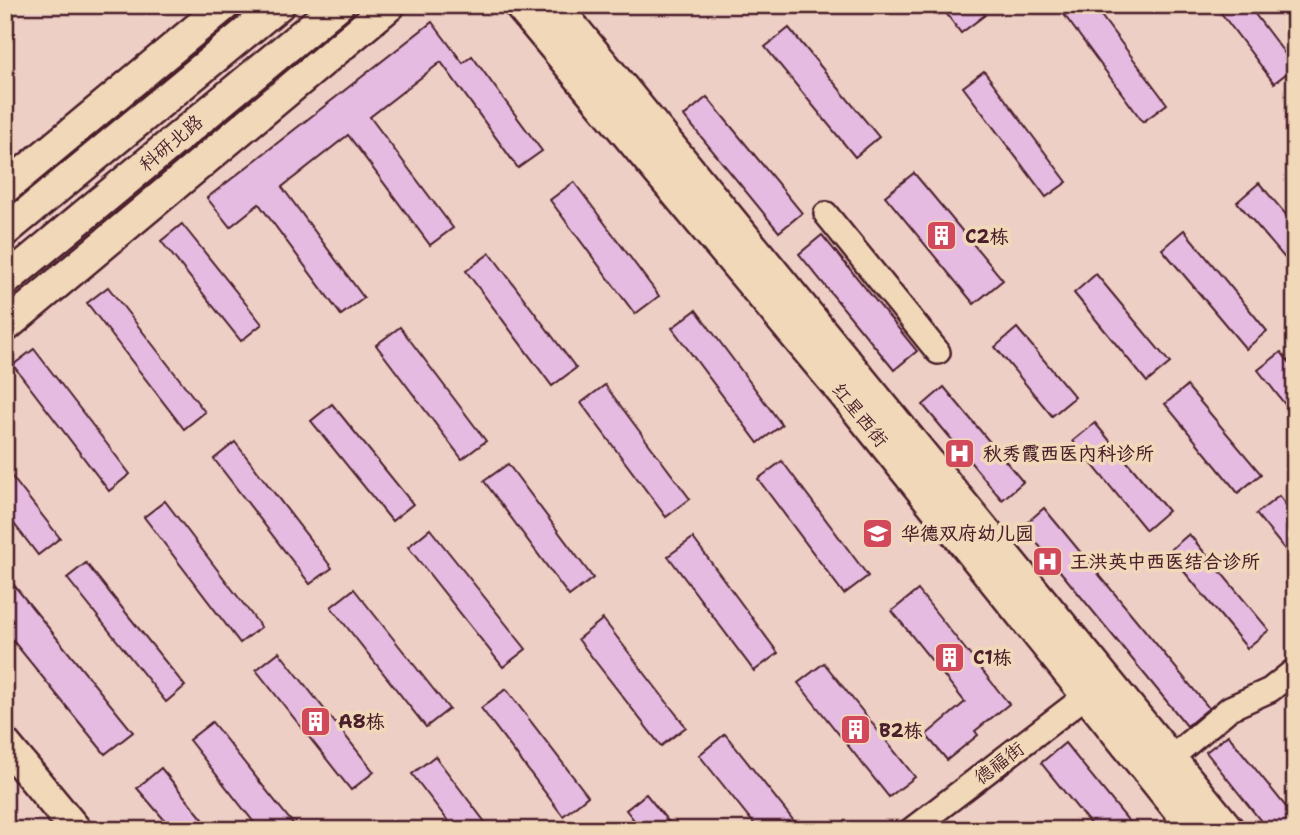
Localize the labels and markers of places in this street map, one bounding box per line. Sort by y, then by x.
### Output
building icon: C2栋 [925,219,959,253]
place label: C2栋 [965,224,1009,249]
hospital icon: 秋秀霞西医内科诊所 [943,436,977,470]
place label: 秋秀霞西医内科诊所 [983,441,1154,466]
school or university icon: 华德双府幼儿园 [861,516,895,550]
place label: 华德双府幼儿园 [901,521,1034,546]
hospital icon: 王洪英中西医结合诊所 [1030,544,1064,578]
place label: 王洪英中西医结合诊所 [1070,549,1260,574]
building icon: C1栋 [933,640,967,674]
place label: C1栋 [973,645,1012,670]
building icon: A8栋 [298,704,332,738]
place label: A8栋 [338,709,385,734]
building icon: B2栋 [839,713,873,747]
place label: B2栋 [879,718,923,743]

